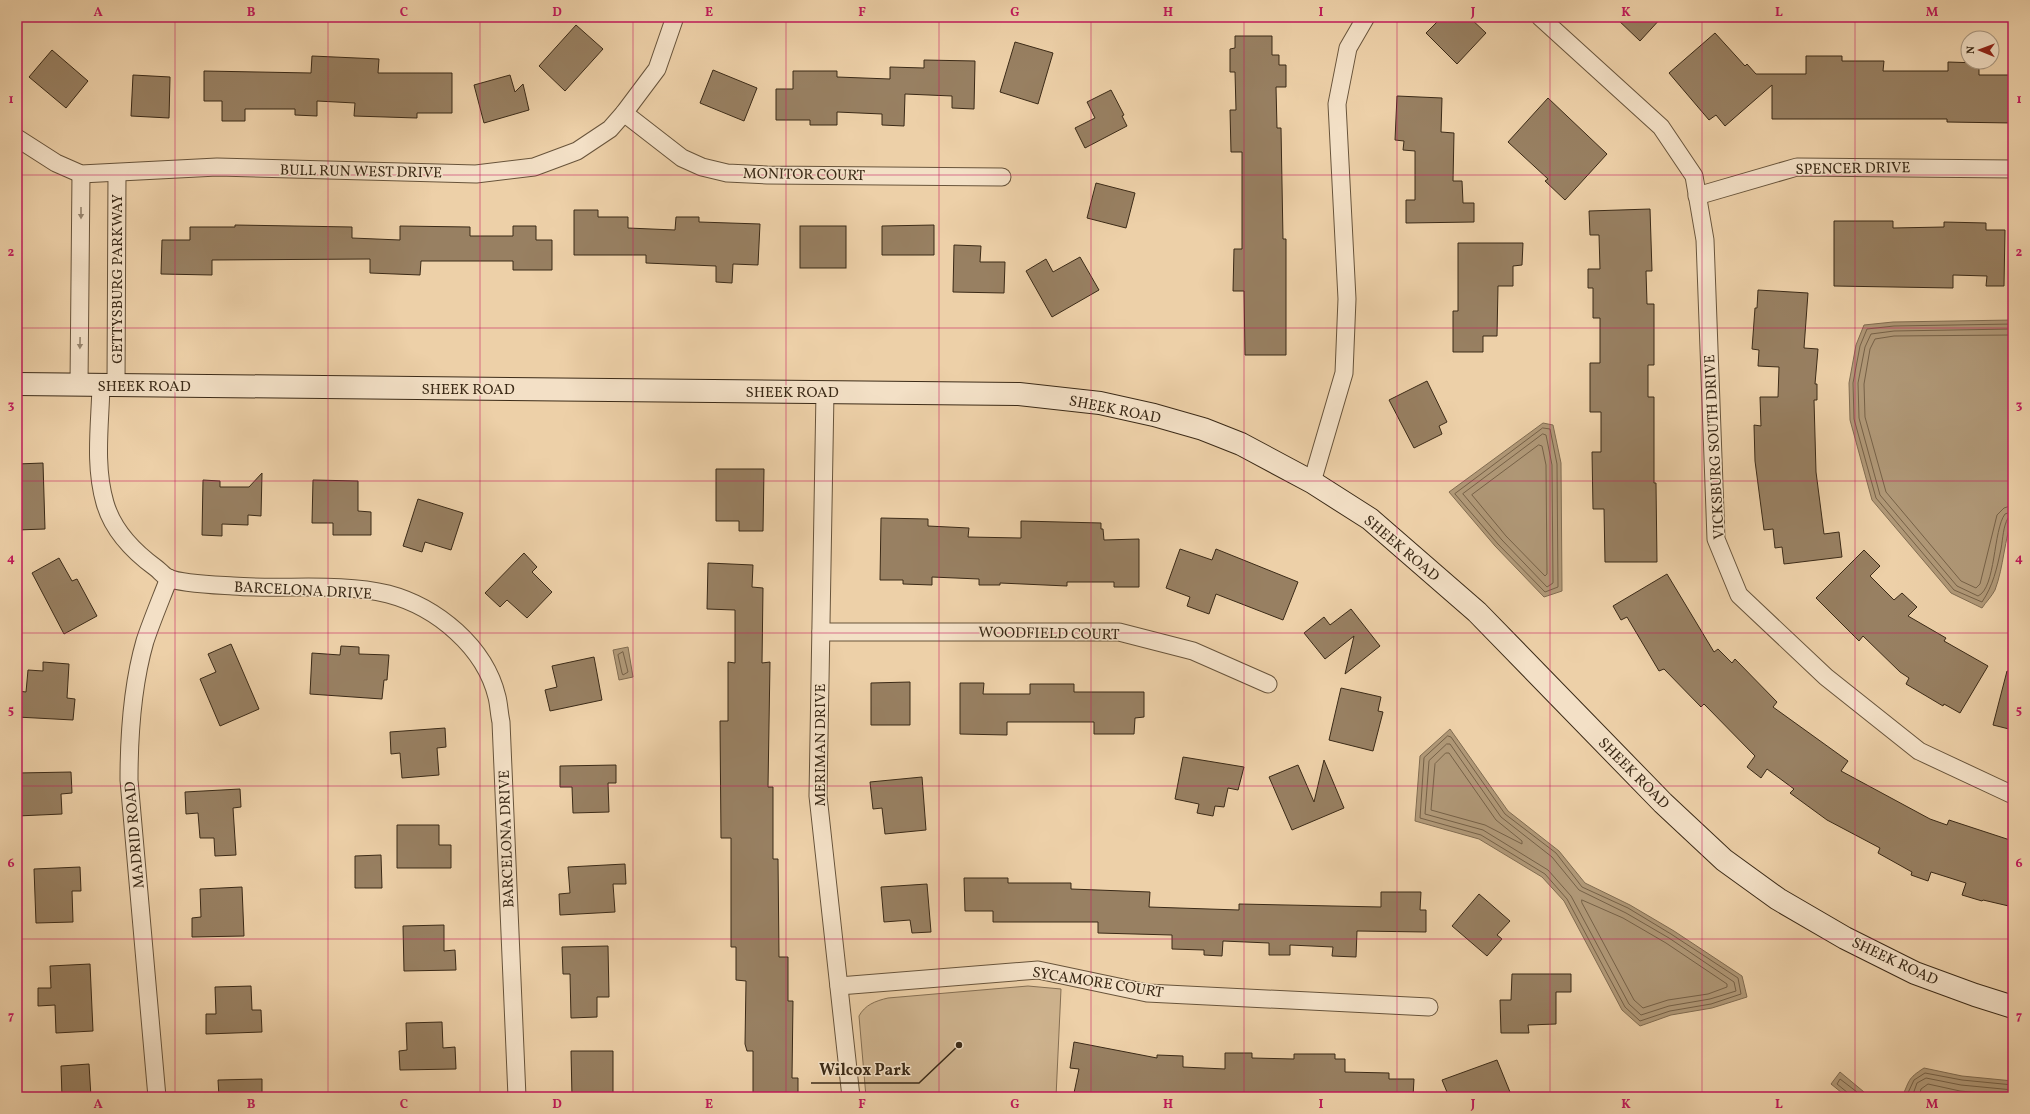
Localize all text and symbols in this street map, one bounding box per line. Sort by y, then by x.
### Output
text: A [93,4,103,22]
text: B [247,4,256,22]
text: C [400,4,408,22]
text: D [552,4,562,22]
text: E [705,4,713,22]
text: F [858,4,866,22]
text: G [1010,4,1020,22]
text: H [1163,4,1173,22]
text: I [1319,4,1324,22]
text: J [1470,4,1476,22]
text: K [1621,4,1631,22]
text: L [1775,4,1783,22]
text: M [1926,4,1939,22]
north arrow [1960,30,2000,70]
text: N [1964,46,1979,54]
text: 1 [8,91,14,109]
text: 1 [2016,91,2022,109]
street label: SPENCER DRIVE [1795,158,1911,181]
street label: BULL RUN WEST DRIVE [280,161,442,184]
street label: MONITOR COURT [743,164,866,187]
street label: GETTYSBURG PARKWAY [108,194,129,364]
one-way arrow [78,207,84,220]
text: 2 [8,244,15,262]
text: 2 [2016,244,2023,262]
one-way arrow [76,337,83,349]
street label: VICKSBURG SOUTH DRIVE [1700,354,1731,540]
street label: SHEEK ROAD [97,377,191,398]
street label: SHEEK ROAD [421,380,515,401]
street label: SHEEK ROAD [745,383,839,404]
street label: SHEEK ROAD [1067,391,1163,430]
text: 3 [8,397,15,415]
text: 3 [2016,397,2023,415]
street label: SHEEK ROAD [1359,511,1444,587]
text: 4 [7,550,15,568]
text: 4 [2015,550,2023,568]
street label: BARCELONA DRIVE [233,577,372,606]
street label: WOODFIELD COURT [978,623,1120,646]
street label: MERIMAN DRIVE [811,683,832,807]
text: 5 [8,702,14,720]
text: 5 [2016,702,2022,720]
street label: SHEEK ROAD [1593,734,1673,814]
street label: BARCELONA DRIVE [495,770,520,908]
street label: MADRID ROAD [120,780,151,889]
text: 6 [7,855,15,873]
text: 6 [2015,855,2023,873]
street label: SHEEK ROAD [1848,933,1941,992]
street label: SYCAMORE COURT [1031,963,1165,1004]
text: 7 [8,1008,14,1026]
text: 7 [2016,1008,2022,1026]
callout: Wilcox Park [811,1055,919,1083]
text: Wilcox Park [819,1060,911,1082]
text: A [93,1096,103,1114]
text: B [247,1096,256,1114]
text: C [400,1096,408,1114]
text: D [552,1096,562,1114]
text: E [705,1096,713,1114]
text: F [858,1096,866,1114]
text: G [1010,1096,1020,1114]
text: H [1163,1096,1173,1114]
text: I [1319,1096,1324,1114]
text: J [1470,1096,1476,1114]
text: K [1621,1096,1631,1114]
text: L [1775,1096,1783,1114]
text: M [1926,1096,1939,1114]

